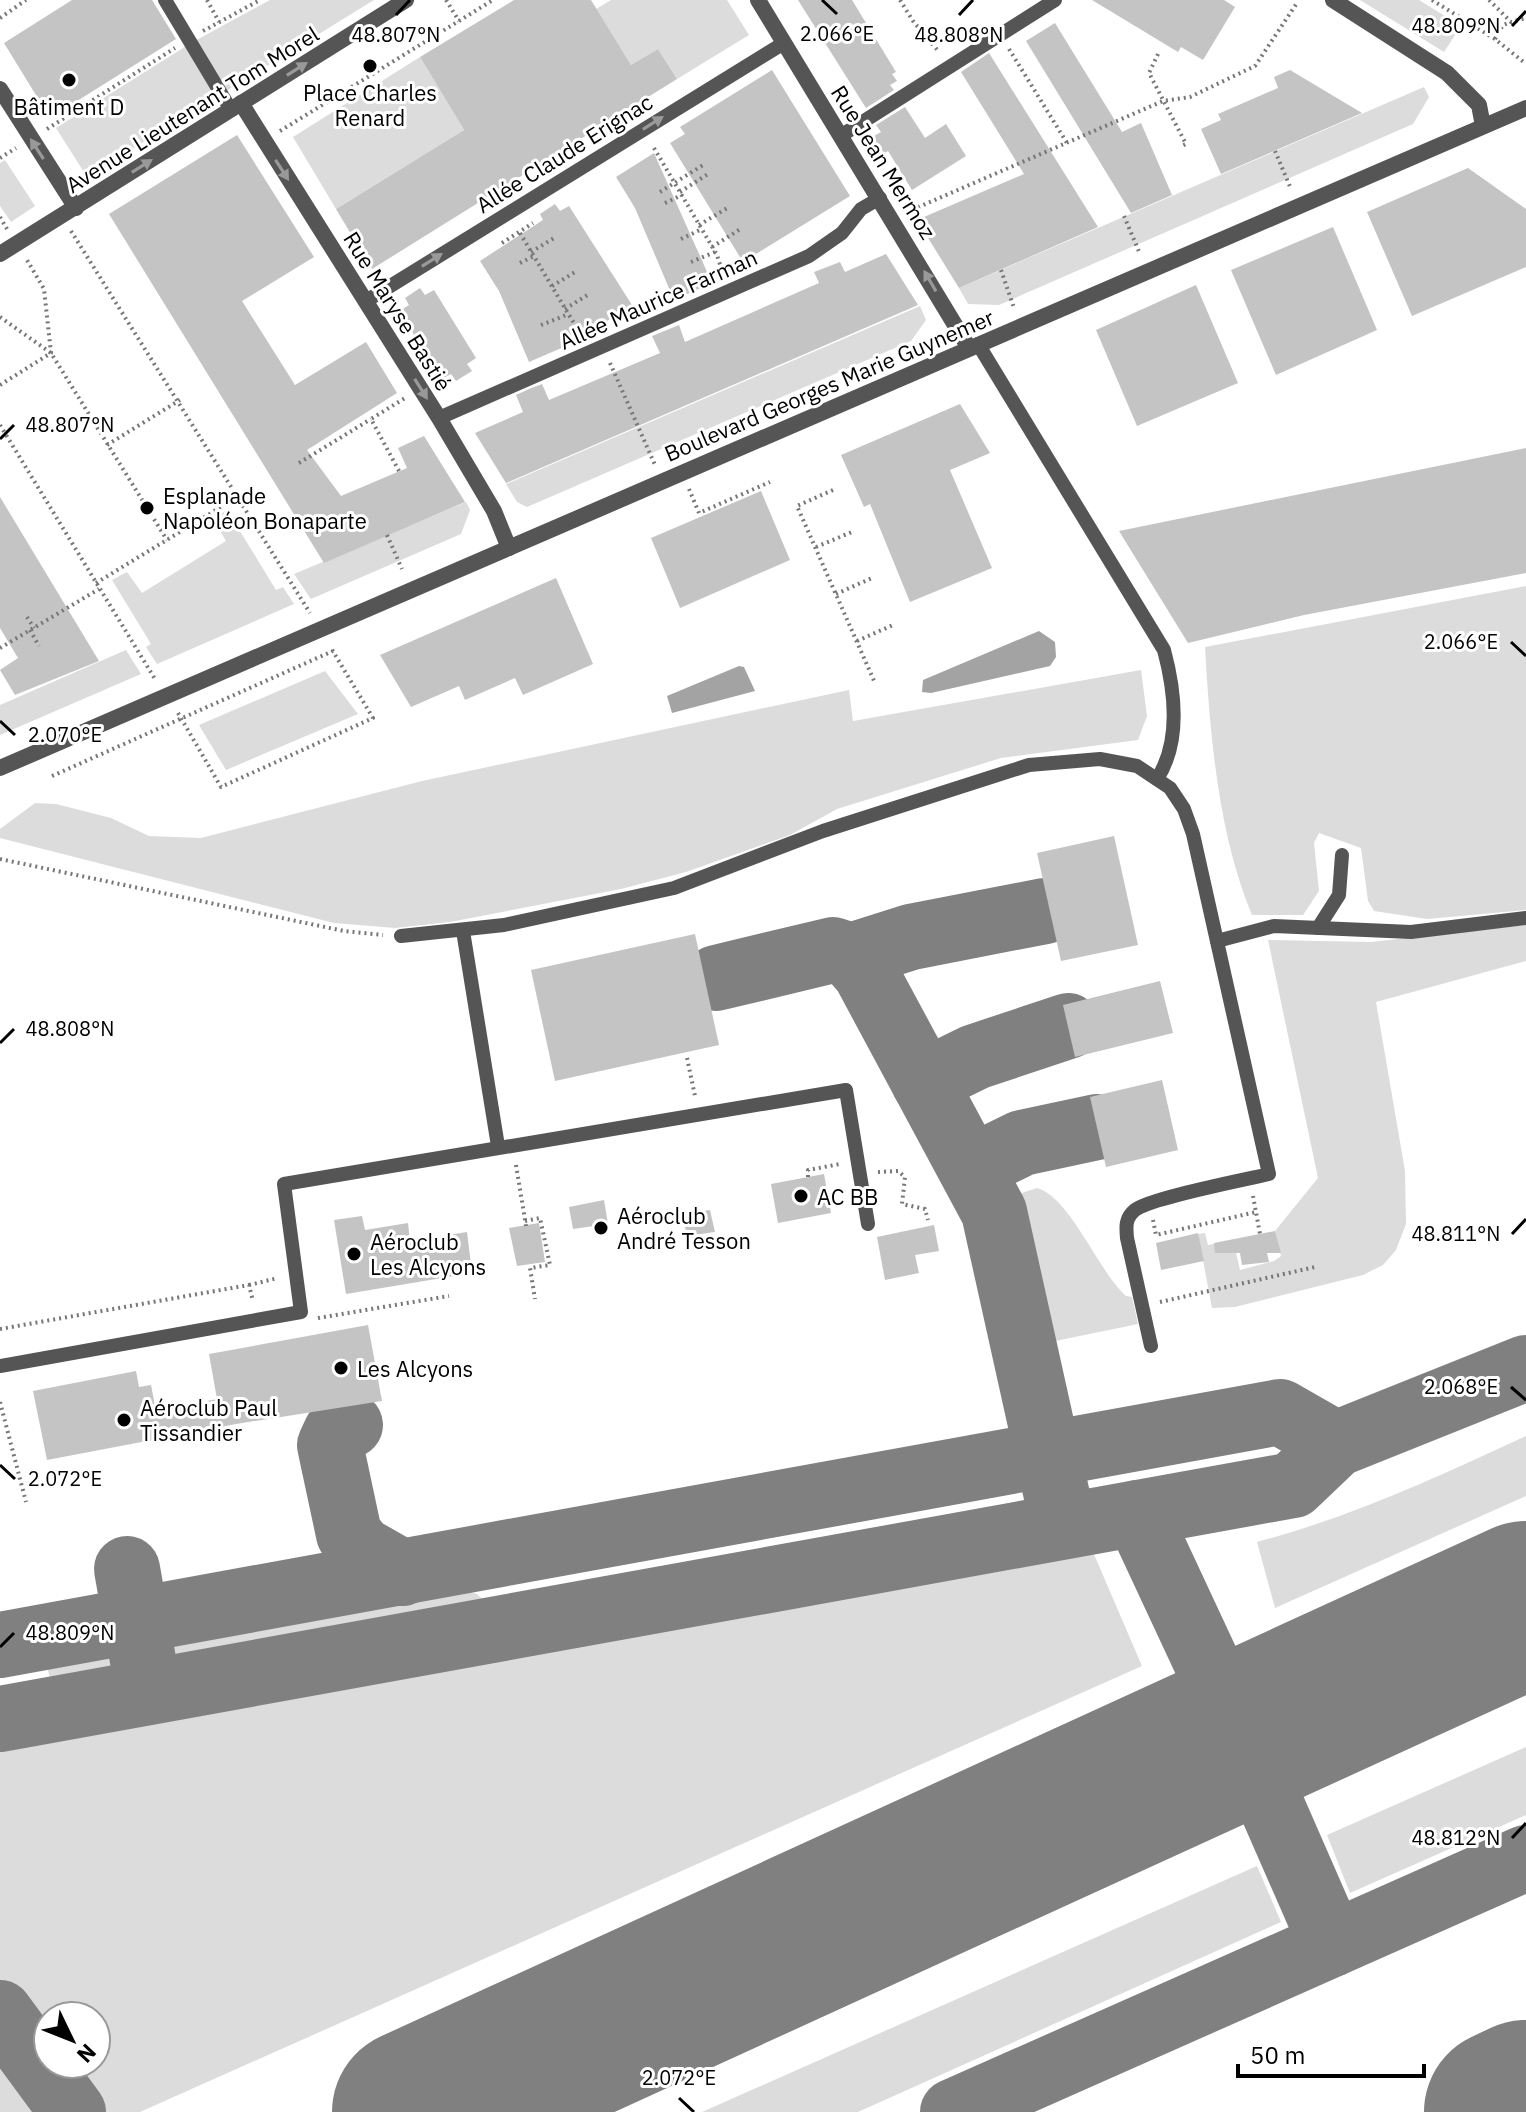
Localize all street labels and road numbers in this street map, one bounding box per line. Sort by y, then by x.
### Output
street label: Avenue Lieutenant Tom Morel [60,19,324,199]
street label: Rue Jean Mermoz [825,80,943,244]
street label: Allée Claude Erignac [470,87,658,219]
street label: Rue Maryse Bastié [337,226,459,396]
street label: Allée Maurice Farman [554,242,762,356]
street label: Boulevard Georges Marie Guynemer [660,302,998,468]

